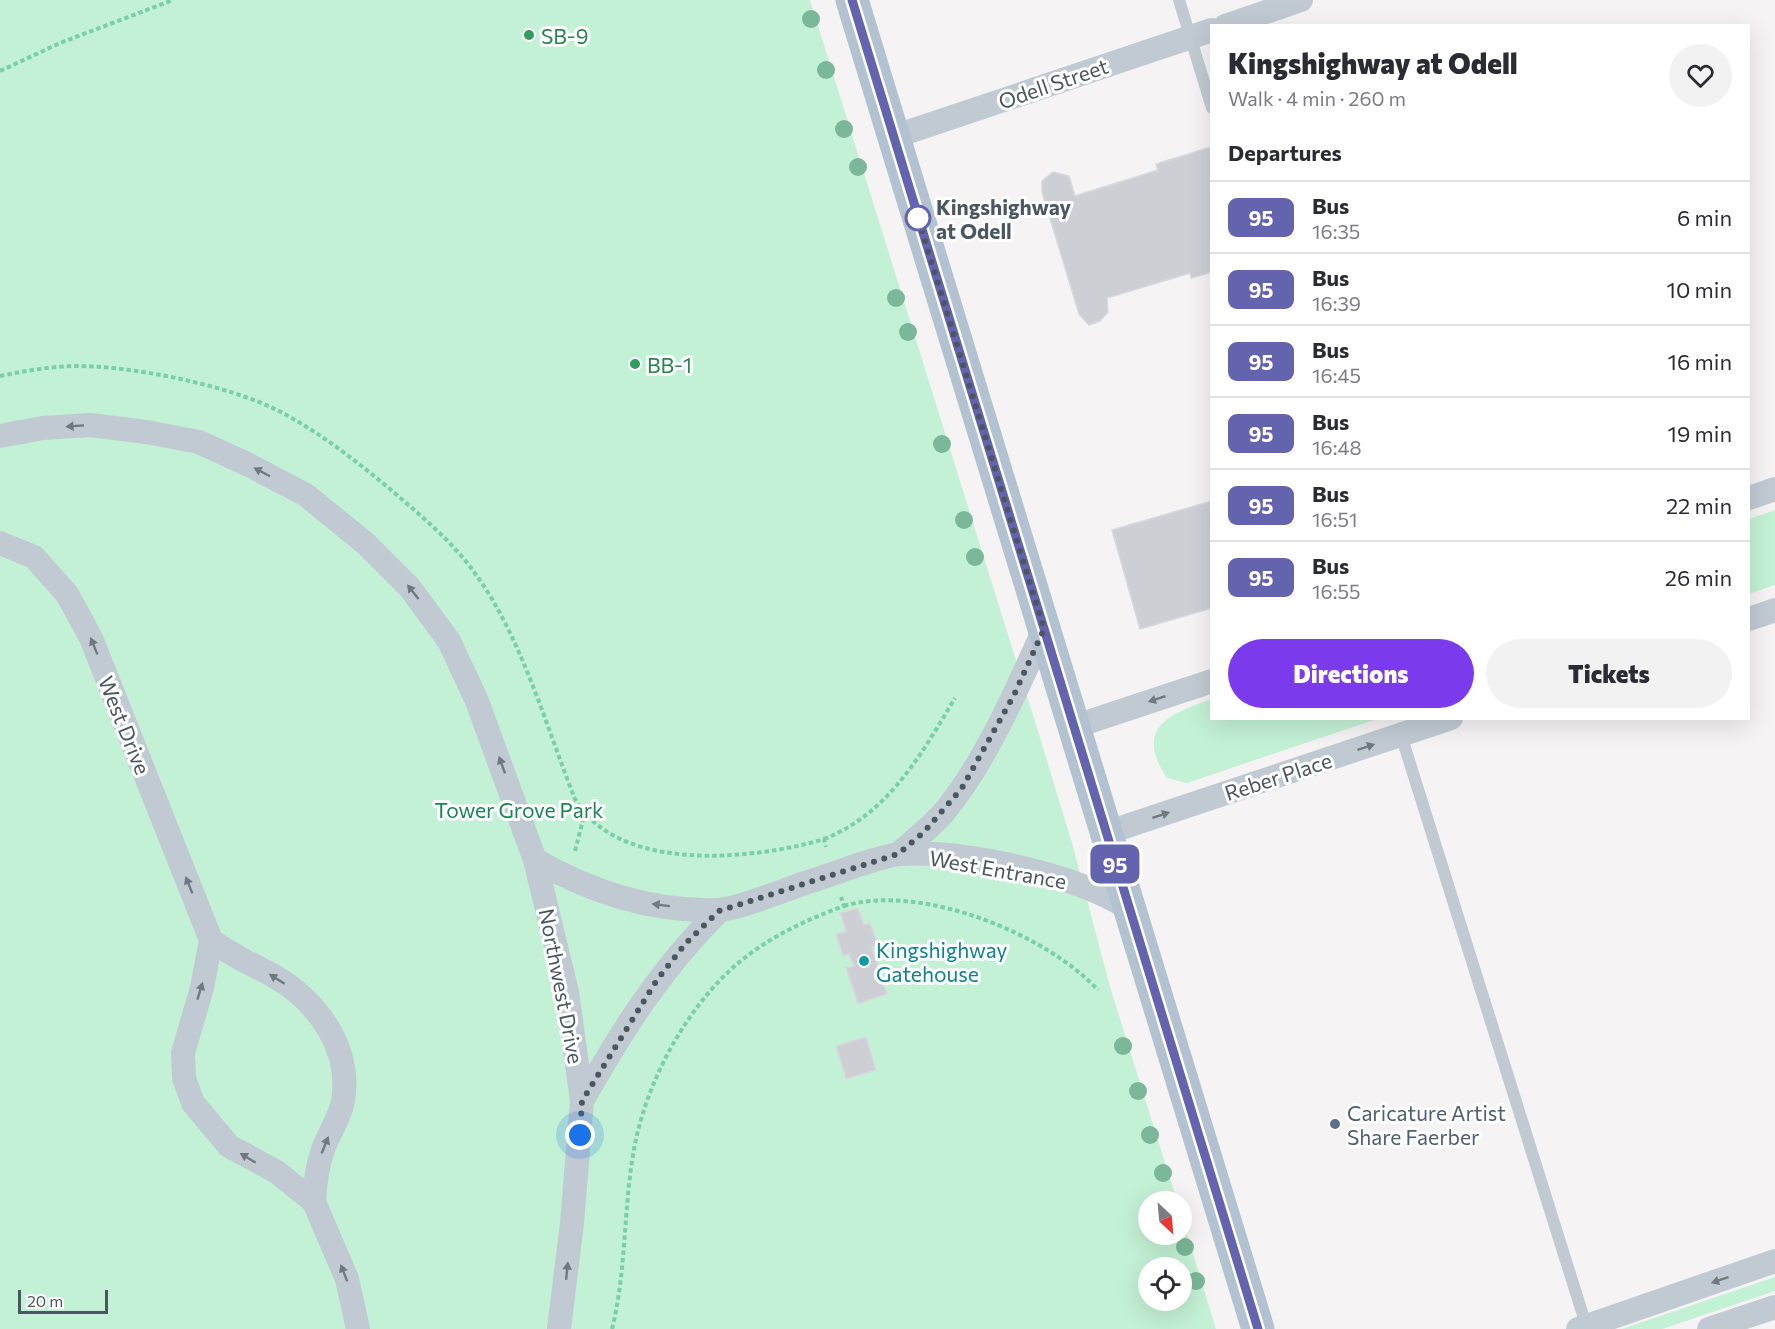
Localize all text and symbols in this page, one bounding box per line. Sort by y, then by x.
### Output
place label: SB-9 [541,23,589,48]
marker: SB-9 [522,28,536,42]
button: heart [1669,44,1732,107]
text: Kingshighway at Odell [1228,46,1518,80]
street label: Odell Street [995,53,1111,113]
text: Walk · 4 min · 260 m [1228,86,1406,110]
text: Departures [1228,139,1342,166]
text: Bus [1312,192,1349,219]
place label: Kingshighway at Odell [936,194,1071,243]
text: 6 min [1677,204,1732,231]
marker: Kingshighway at Odell [905,205,931,231]
text: 95 [1248,205,1274,230]
text: 16:35 [1312,219,1360,243]
text: Bus [1312,264,1349,291]
text: 10 min [1667,276,1732,303]
text: 95 [1248,277,1274,302]
text: 16:39 [1312,291,1361,315]
text: Bus [1312,336,1349,363]
text: 16 min [1668,348,1732,375]
text: 95 [1248,349,1274,374]
place label: BB-1 [647,352,692,377]
marker: BB-1 [628,357,642,371]
text: 16:45 [1312,363,1361,387]
text: Bus [1312,408,1349,435]
text: 19 min [1668,420,1732,447]
one-way arrow [66,421,85,431]
text: 95 [1248,421,1274,446]
text: 16:48 [1312,435,1362,459]
one-way arrow [253,467,270,477]
text: Bus [1312,480,1349,507]
text: 22 min [1666,492,1732,519]
text: 95 [1248,493,1274,518]
text: 16:51 [1312,507,1357,531]
text: Bus [1312,552,1349,579]
text: 26 min [1665,564,1732,591]
text: 95 [1248,565,1274,590]
text: 16:55 [1312,579,1360,603]
one-way arrow [408,585,420,600]
one-way arrow [89,637,98,654]
button: Directions [1228,639,1474,708]
button: Tickets [1486,639,1732,708]
street label: West Drive [94,672,156,778]
one-way arrow [1147,695,1165,704]
one-way arrow [1357,741,1375,751]
street label: Reber Place [1221,747,1335,805]
one-way arrow [496,756,506,774]
park label: Tower Grove Park [435,797,603,822]
one-way arrow [1152,809,1170,819]
line badge: 95 [1088,844,1142,884]
street label: West Entrance [927,845,1069,893]
text: 95 [1102,852,1128,877]
one-way arrow [184,876,193,894]
one-way arrow [651,901,670,910]
street label: Northwest Drive [535,906,589,1066]
place label: Kingshighway Gatehouse [876,937,1007,986]
marker: Kingshighway Gatehouse [857,954,871,968]
one-way arrow [269,974,285,985]
one-way arrow [196,982,205,1000]
place label: Caricature Artist Share Faerber [1347,1100,1506,1149]
marker: Caricature Artist Share Faerber [1328,1117,1342,1131]
your location [565,1120,595,1150]
one-way arrow [320,1135,330,1153]
one-way arrow [240,1152,256,1163]
north arrow [1138,1191,1192,1245]
map controls [1138,1191,1192,1311]
button: locate [1138,1257,1192,1311]
one-way arrow [562,1262,572,1281]
one-way arrow [339,1263,349,1281]
one-way arrow [1711,1276,1729,1286]
scale bar [18,1287,108,1314]
text: 20 m [27,1291,63,1310]

